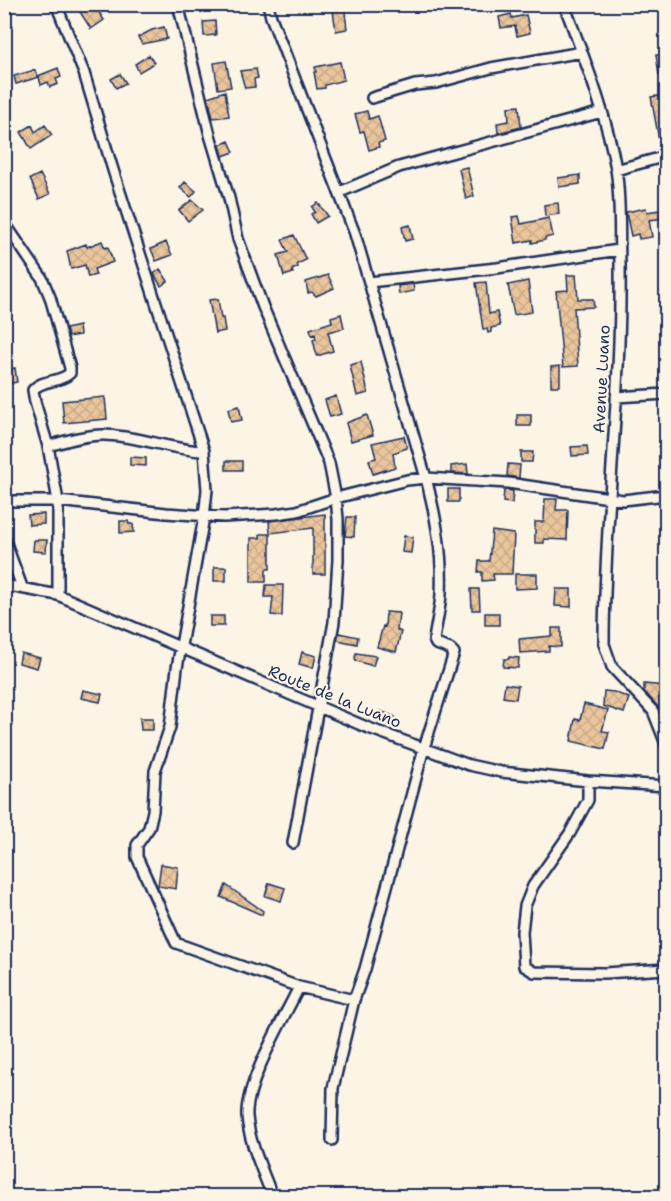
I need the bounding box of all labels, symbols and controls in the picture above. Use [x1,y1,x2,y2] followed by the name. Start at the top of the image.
[588,324,615,434] street label: Avenue Luano
[265,660,404,733] street label: Route de la Luano

